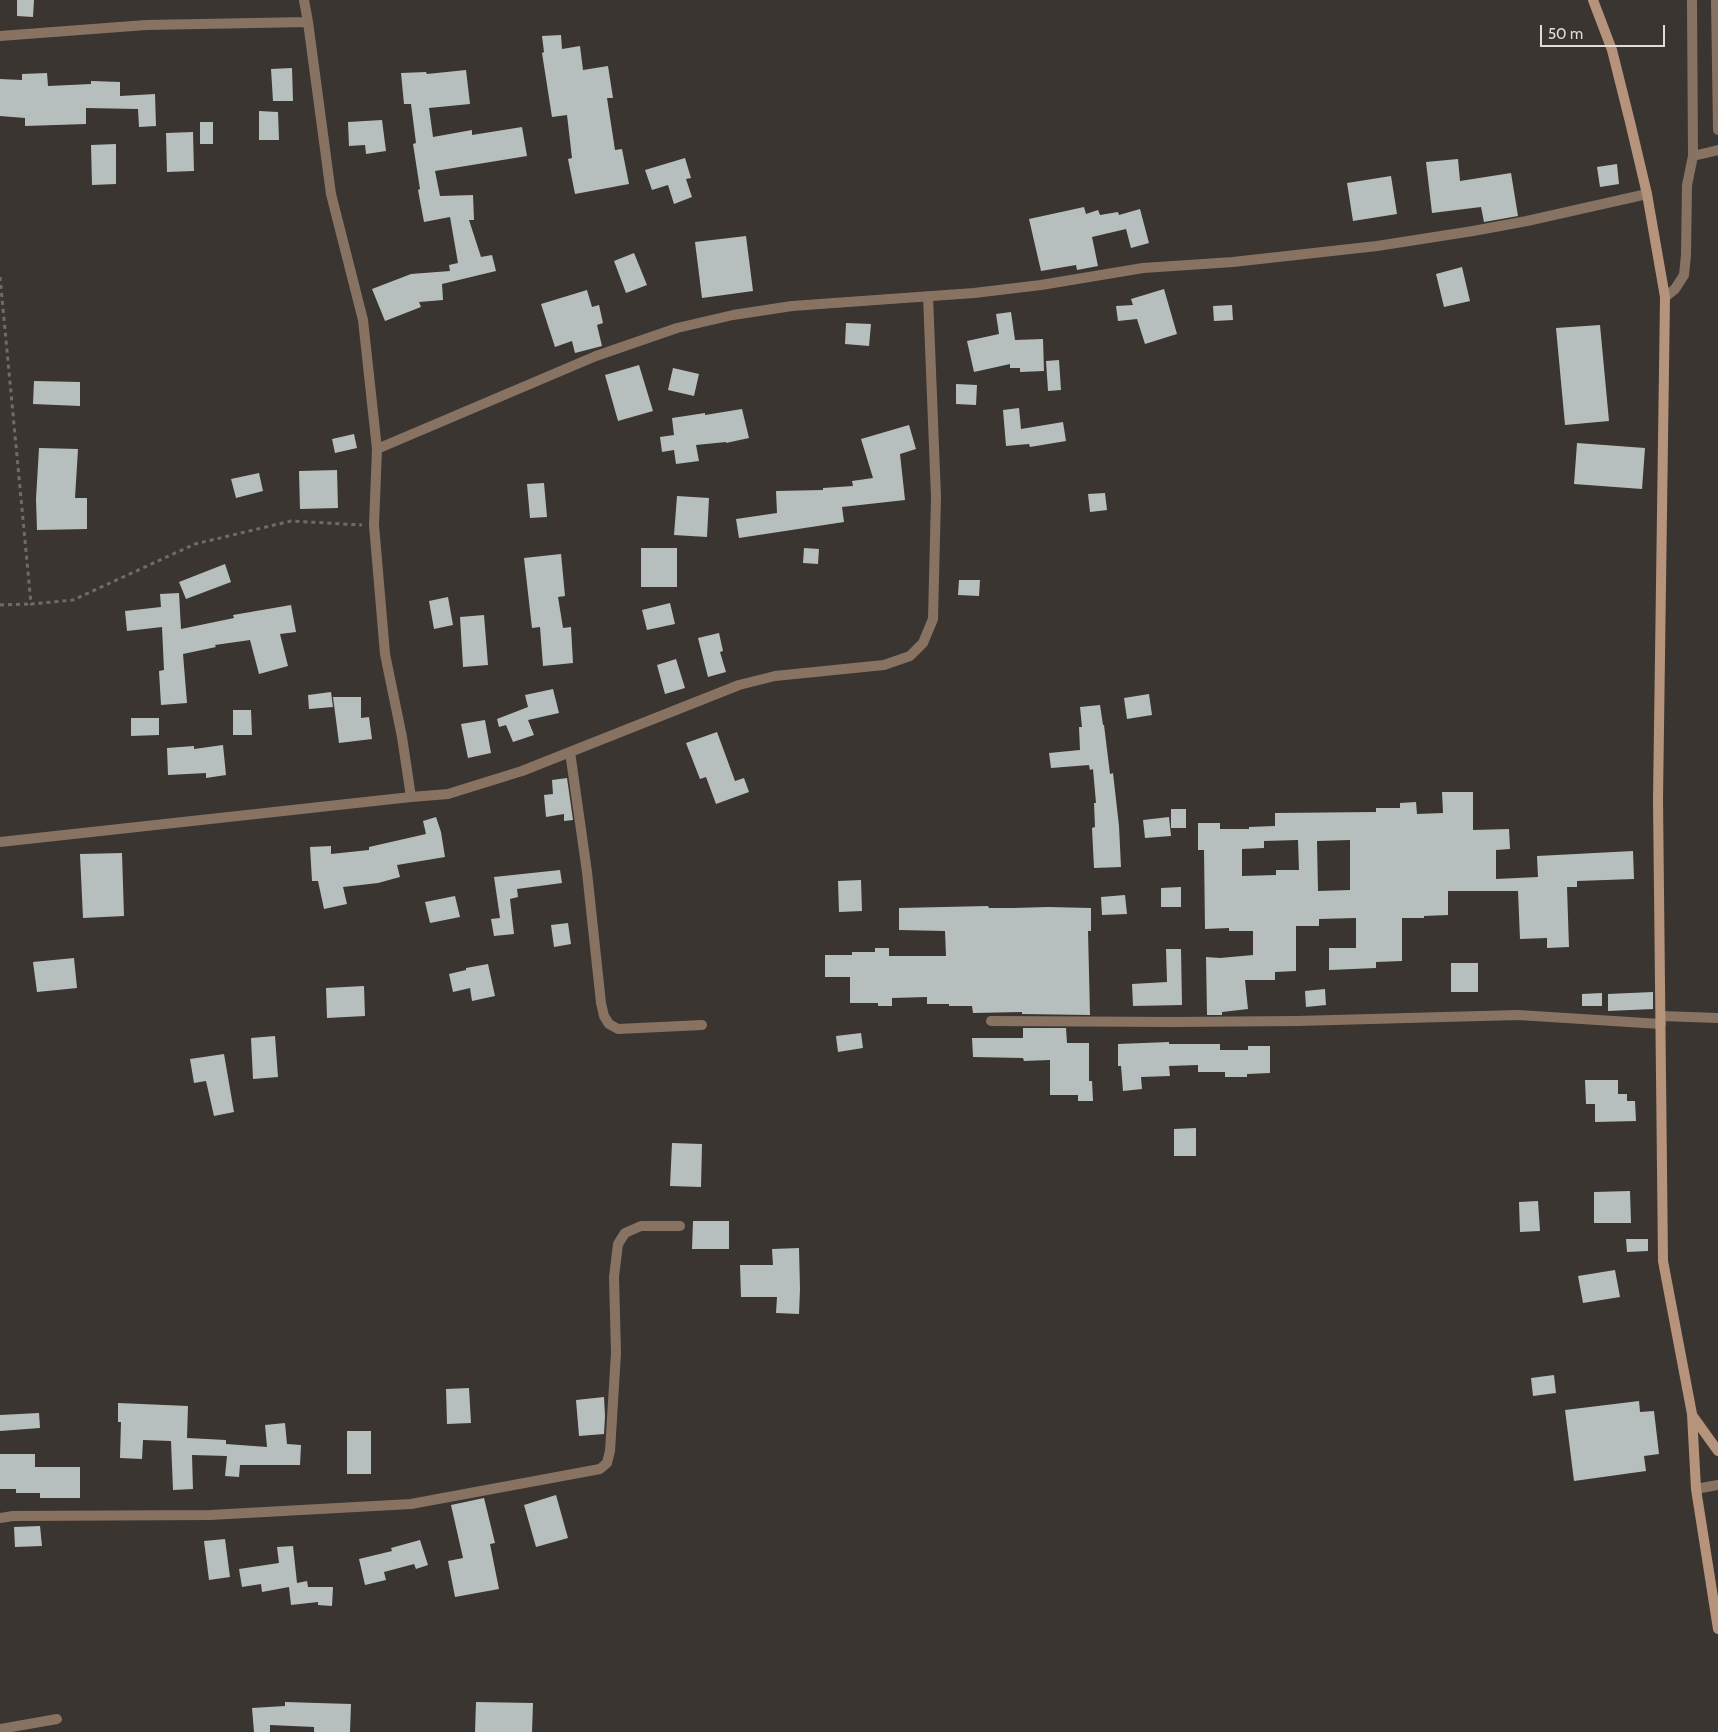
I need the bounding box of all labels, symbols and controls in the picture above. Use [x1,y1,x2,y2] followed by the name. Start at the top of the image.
[1543,15,1668,47] scale bar
[1548,25,1583,43] text: 50 m

